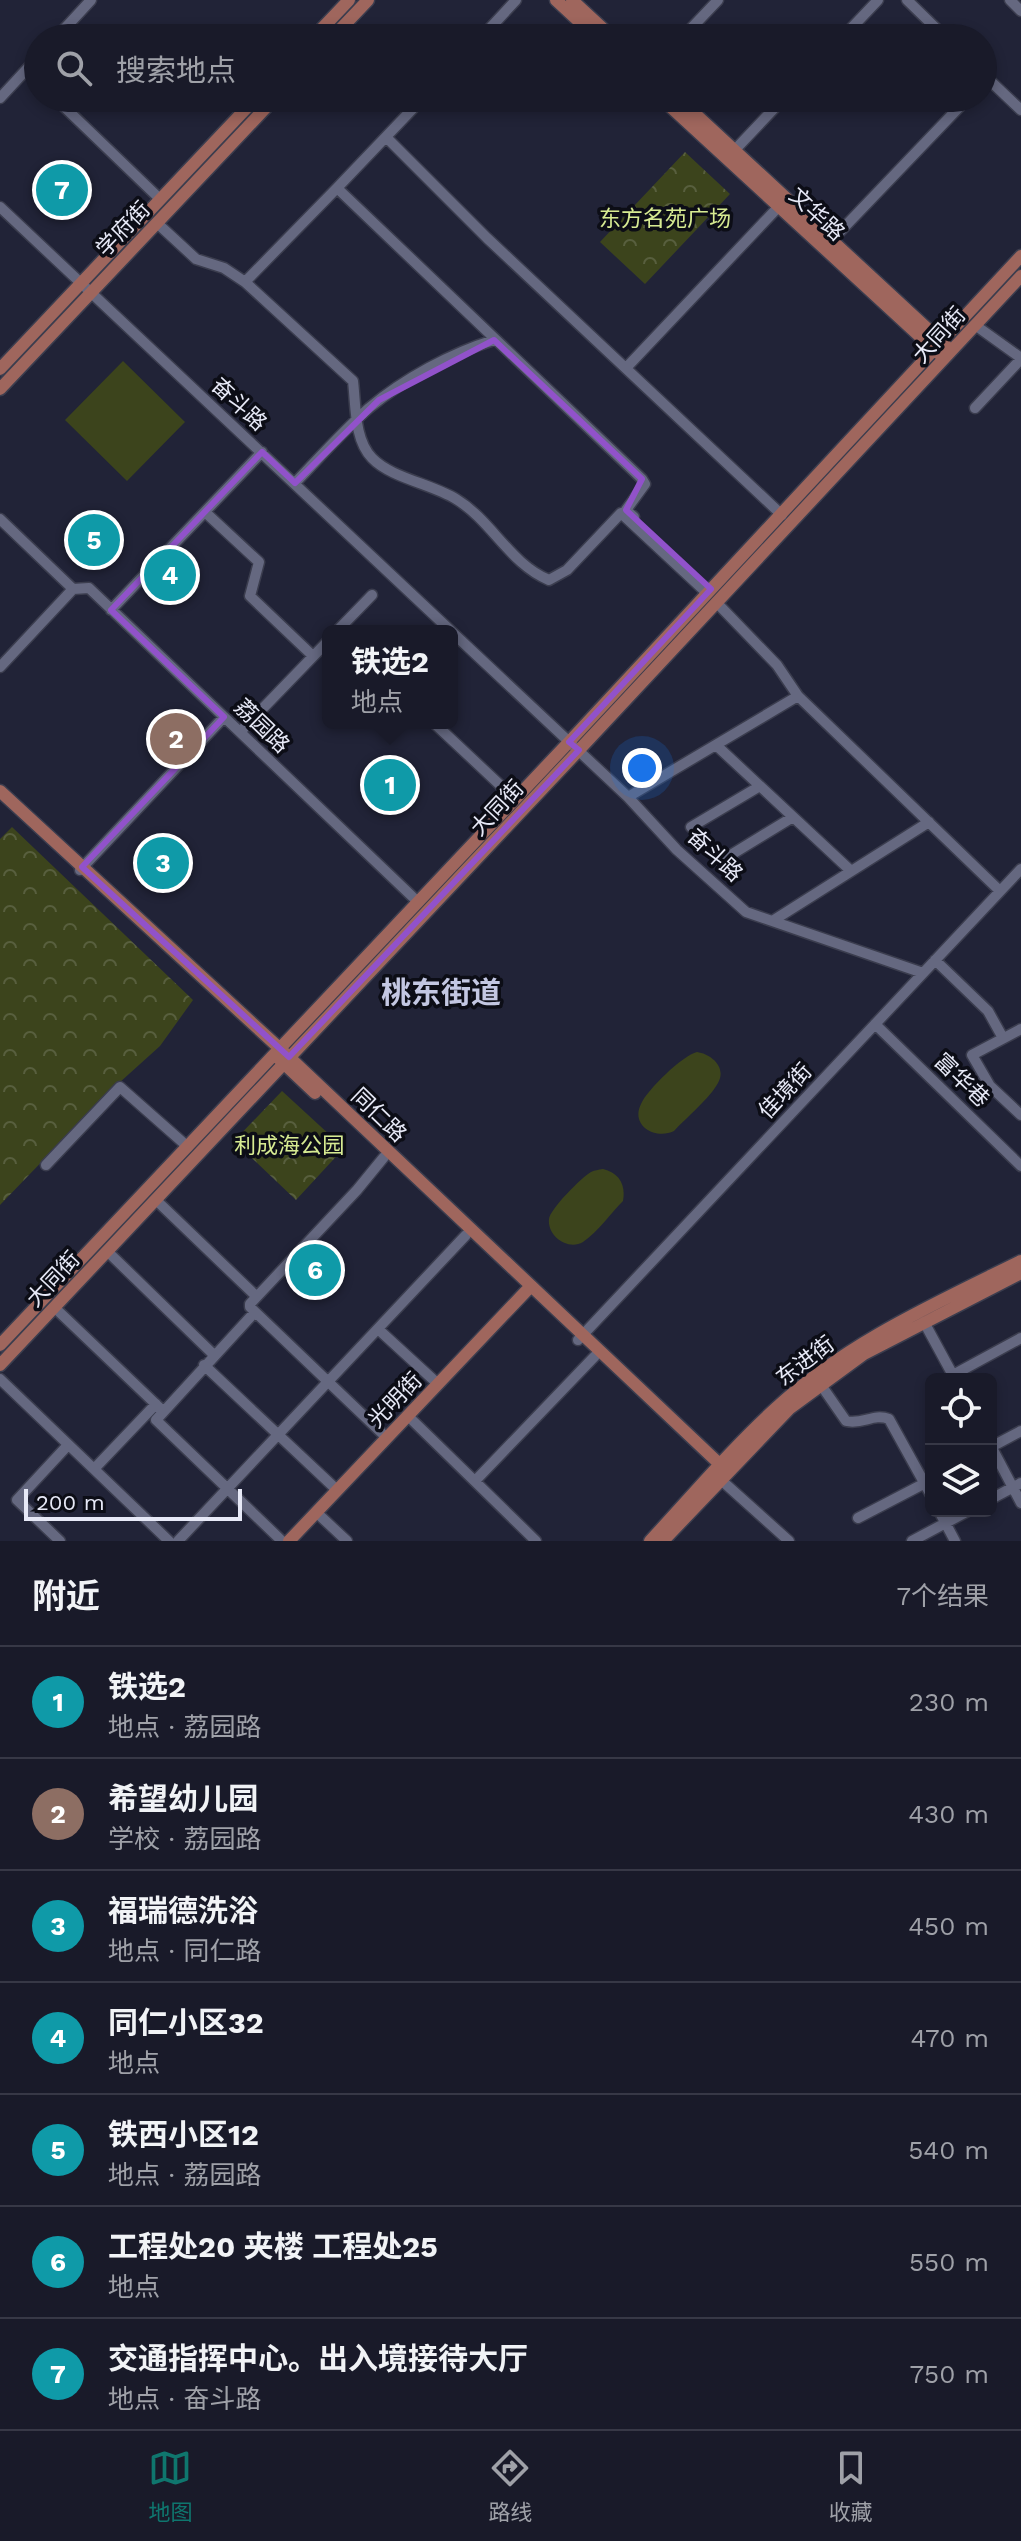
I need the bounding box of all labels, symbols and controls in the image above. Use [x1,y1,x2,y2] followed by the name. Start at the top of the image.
[24,24,997,112] search box
[52,46,96,90] icon: search
[116,53,236,88] text: 搜索地点
[36,160,88,220] pin: 7
[784,182,850,246] street label: 文华路
[91,197,155,261] street label: 学府街
[599,206,731,231] park label: 东方名苑广场
[908,302,970,368] street label: 大同街
[206,372,272,436] street label: 奋斗路
[68,510,120,570] pin: 5
[144,545,196,605] pin: 4
[322,625,458,729] popup
[351,644,429,679] text: 铁选2
[351,687,403,717] text: 地点
[230,694,294,758] street label: 荔园路
[150,709,202,769] pin: 2
[622,748,662,788] your location
[364,755,416,815] pin: 1
[465,775,529,841] street label: 大同街
[682,823,748,887] street label: 奋斗路
[137,833,189,893] pin: 3
[381,975,501,1010] district label: 桃东街道
[930,1048,994,1112] street label: 富华巷
[753,1058,817,1124] street label: 佳境街
[347,1083,411,1147] street label: 同仁路
[234,1133,344,1158] park label: 利成海公园
[289,1240,341,1300] pin: 6
[21,1246,85,1312] street label: 大同街
[771,1331,839,1391] street label: 东进街
[363,1368,427,1432] street label: 光明街
[925,1373,997,1517] map controls
[925,1373,997,1445] button: locate
[925,1445,997,1517] button: layers
[24,1485,242,1521] scale bar
[36,1490,105,1515] text: 200 m
[32,1576,100,1616] text: 附近
[896,1581,989,1611] text: 7个结果
[108,1669,186,1704] text: 铁选2
[52,1687,64,1717] text: 1
[909,1687,989,1717] text: 230 m
[108,1712,262,1742] text: 地点 · 荔园路
[108,1781,258,1816] text: 希望幼儿园
[50,1799,66,1829] text: 2
[908,1799,989,1829] text: 430 m
[108,1824,262,1854] text: 学校 · 荔园路
[108,1893,258,1928] text: 福瑞德洗浴
[50,1911,66,1941] text: 3
[908,1911,989,1941] text: 450 m
[108,1936,262,1966] text: 地点 · 同仁路
[108,2005,264,2040] text: 同仁小区32
[50,2023,66,2053] text: 4
[911,2023,989,2053] text: 470 m
[108,2048,160,2078] text: 地点
[108,2117,259,2152] text: 铁西小区12
[50,2135,66,2165] text: 5
[908,2135,989,2165] text: 540 m
[108,2160,262,2190] text: 地点 · 荔园路
[108,2229,438,2264] text: 工程处20 夹楼 工程处25
[50,2247,66,2277] text: 6
[909,2247,989,2277] text: 550 m
[108,2272,160,2302] text: 地点
[108,2341,528,2376] text: 交通指挥中心。出入境接待大厅
[50,2359,66,2389] text: 7
[909,2359,989,2389] text: 750 m
[108,2384,262,2414] text: 地点 · 奋斗路
[148,2446,192,2526] tab: 地图
[488,2446,533,2526] tab: 路线
[829,2446,873,2526] tab: 收藏

